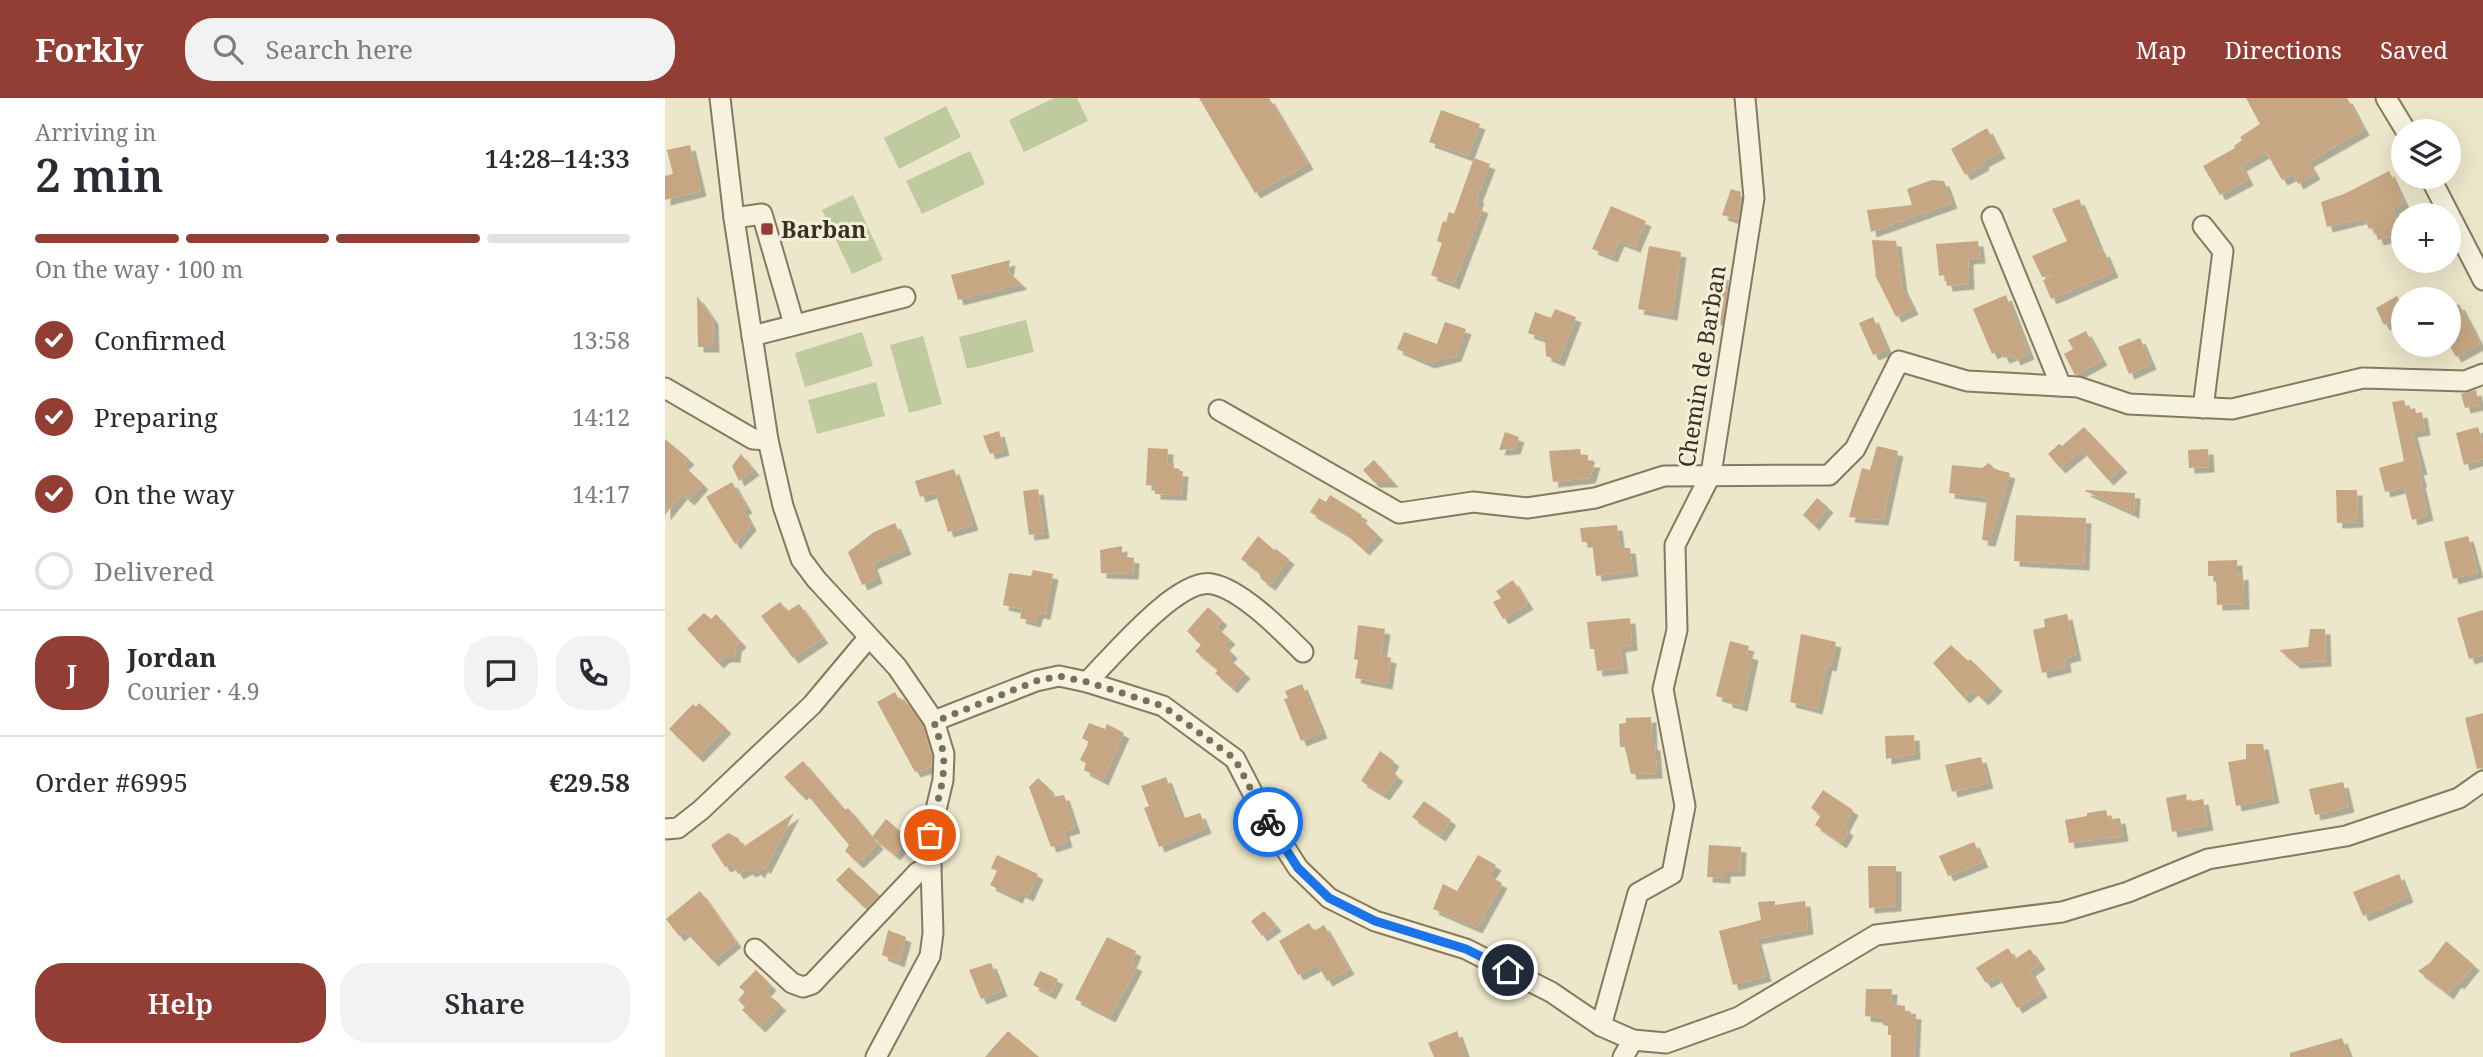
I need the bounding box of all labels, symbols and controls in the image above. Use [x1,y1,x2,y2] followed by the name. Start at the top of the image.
[185,18,675,81] search box
[35,27,143,72] text: Forkly
[209,30,247,68] icon: search
[265,31,413,67] text: Search here
[2136,33,2187,66] text: Map
[2225,33,2342,66] text: Directions
[2380,33,2448,66] text: Saved
[35,116,156,148] text: Arriving in
[2391,119,2461,357] map controls
[2391,119,2461,189] button: layers
[484,140,630,176] text: 14:28–14:33
[35,143,163,205] text: 2 min
[2391,203,2461,273] button: +
[781,213,866,245] place label: Barban
[759,221,775,237] marker: Barban
[35,253,243,285] text: On the way · 100 m
[1669,263,1733,469] street label: Chemin de Barban
[2391,287,2461,357] button: −
[35,321,73,359] icon: check
[94,322,226,358] text: Confirmed
[572,324,630,356] text: 13:58
[35,398,73,436] icon: check
[94,399,218,435] text: Preparing
[572,401,630,433] text: 14:12
[35,475,73,513] icon: check
[94,476,234,512] text: On the way
[572,478,630,510] text: 14:17
[94,553,214,589] text: Delivered
[464,636,538,710] button: chat
[556,636,630,710] button: phone
[127,639,217,675] text: Jordan
[67,655,77,691] text: J
[127,675,260,707] text: Courier · 4.9
[35,764,188,800] text: Order #6995
[549,764,630,800] text: €29.58
[1233,787,1303,857] courier
[1249,803,1287,841] icon: bike
[900,805,960,865] pin
[911,816,949,854] icon: bag
[1478,940,1538,1000] pin
[1489,951,1527,989] icon: home
[35,963,326,1043] button: Help
[340,963,630,1043] button: Share

